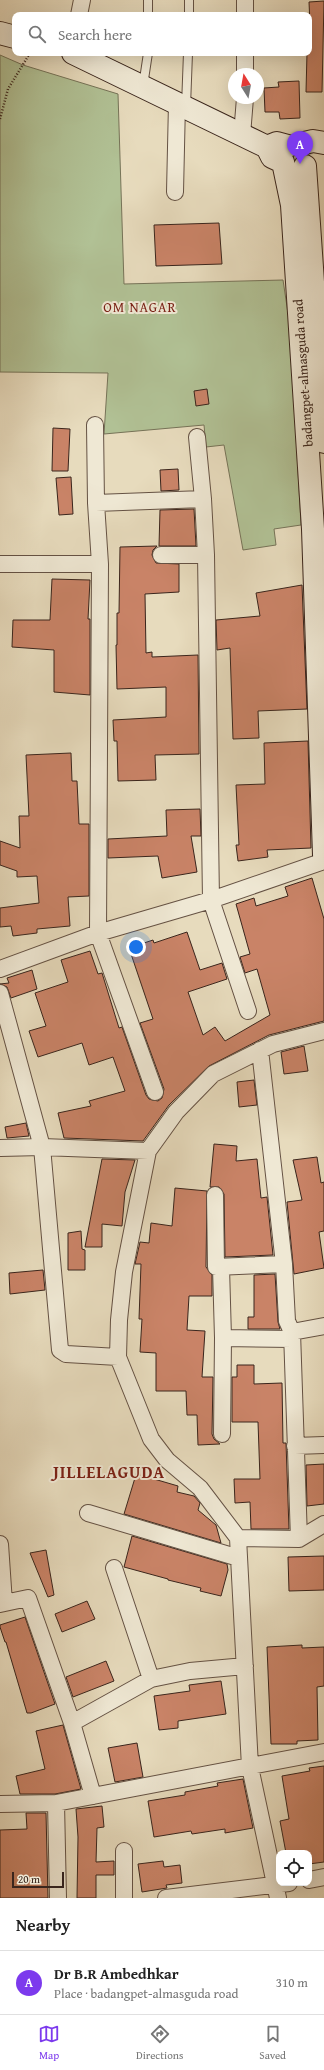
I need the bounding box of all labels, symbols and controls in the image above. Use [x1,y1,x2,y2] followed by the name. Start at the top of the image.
[12,12,312,56] search box
[26,23,48,45] icon: search
[58,24,132,45] text: Search here
[228,68,264,104] north arrow
[287,131,313,164] pin: A
[103,297,177,317] district label: OM NAGAR
[288,298,318,447] street label: badangpet-almasguda road
[126,937,146,957] your location
[50,1459,165,1484] district label: JILLELAGUDA
[276,1850,312,1886] map controls
[276,1850,312,1886] button: locate
[12,1870,64,1889] scale bar
[18,1871,40,1887] text: 20 m
[16,1912,70,1937] text: Nearby
[54,1963,179,1984] text: Dr B.R Ambedhkar
[25,1973,33,1992] text: A
[276,1973,308,1992] text: 310 m
[54,1984,238,2003] text: Place · badangpet-almasguda road
[38,2023,60,2063] tab: Map
[136,2023,183,2063] tab: Directions
[259,2023,286,2063] tab: Saved

